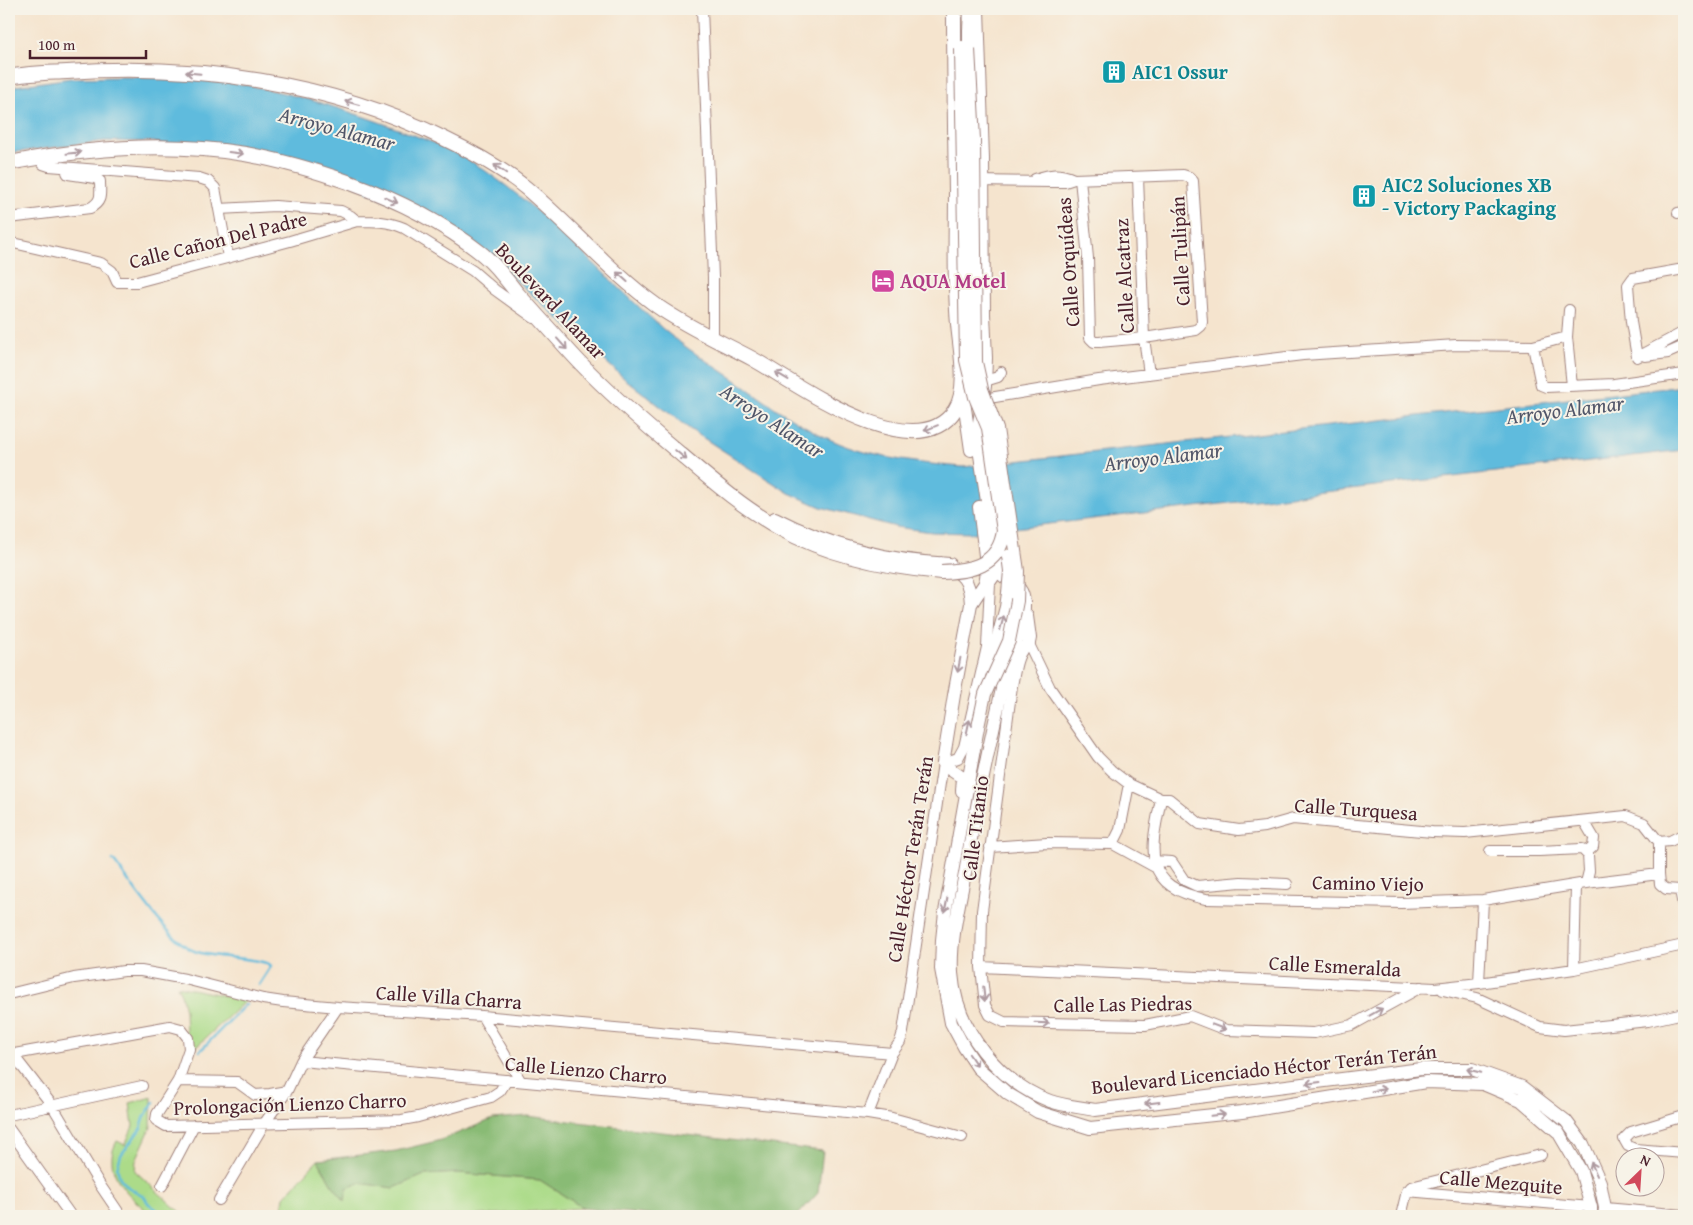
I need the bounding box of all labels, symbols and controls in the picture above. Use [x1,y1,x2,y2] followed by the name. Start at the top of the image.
[30,28,146,60] scale bar
[38,34,76,55] text: 100 m
[1132,57,1228,86] place label: AIC1 Ossur
[1101,59,1127,85] building icon: AIC1 Ossur
[185,68,201,77] one-way arrow
[345,97,361,107] one-way arrow
[275,98,400,159] water label: Arroyo Alamar
[66,148,82,158] one-way arrow
[228,148,244,158] one-way arrow
[493,164,507,174] one-way arrow
[1382,170,1556,222] place label: AIC2 Soluciones XB - Victory Packaging
[1351,183,1377,209] building icon: AIC2 Soluciones XB - Victory Packaging
[383,195,398,205] one-way arrow
[1162,195,1197,307] street label: Calle Tulipán
[1049,196,1086,328] street label: Calle Orquídeas
[126,203,310,276] street label: Calle Cañon Del Padre
[1106,218,1141,334] street label: Calle Alcatraz
[489,236,613,366] street label: Boulevard Alamar
[900,266,1006,295] place label: AQUA Motel
[870,268,896,294] hotel icon: AQUA Motel
[615,271,628,282] one-way arrow
[556,337,568,350] one-way arrow
[776,371,790,381] one-way arrow
[713,375,831,467] water label: Arroyo Alamar
[1503,387,1627,432] water label: Arroyo Alamar
[924,424,939,433] one-way arrow
[1101,434,1225,479] water label: Arroyo Alamar
[674,449,687,460] one-way arrow
[998,615,1007,631] one-way arrow
[954,657,964,673] one-way arrow
[964,719,973,735] one-way arrow
[879,754,940,964] street label: Calle Héctor Terán Terán
[954,774,995,882] street label: Calle Titanio
[1293,790,1419,827] street label: Calle Turquesa
[1312,867,1424,898] street label: Camino Viejo
[941,897,951,913] one-way arrow
[1268,948,1402,983] street label: Calle Esmeralda
[375,977,524,1016] street label: Calle Villa Charra
[979,986,989,1002] one-way arrow
[1053,988,1193,1019] street label: Calle Las Piedras
[1369,1007,1384,1017] one-way arrow
[1034,1018,1050,1028] one-way arrow
[1211,1023,1226,1032] one-way arrow
[1090,1036,1438,1101] street label: Boulevard Licenciado Héctor Terán Terán
[504,1048,668,1091] street label: Calle Lienzo Charro
[968,1053,978,1067] one-way arrow
[1467,1066,1483,1075] one-way arrow
[1305,1078,1321,1088] one-way arrow
[1370,1084,1386,1094] one-way arrow
[173,1085,407,1122] street label: Prolongación Lienzo Charro
[1144,1098,1160,1108] one-way arrow
[1210,1110,1226,1120] one-way arrow
[1616,1148,1666,1198] north arrow
[1637,1149,1655,1172] text: N
[1438,1162,1564,1201] street label: Calle Mezquite
[1589,1162,1599,1177] one-way arrow

